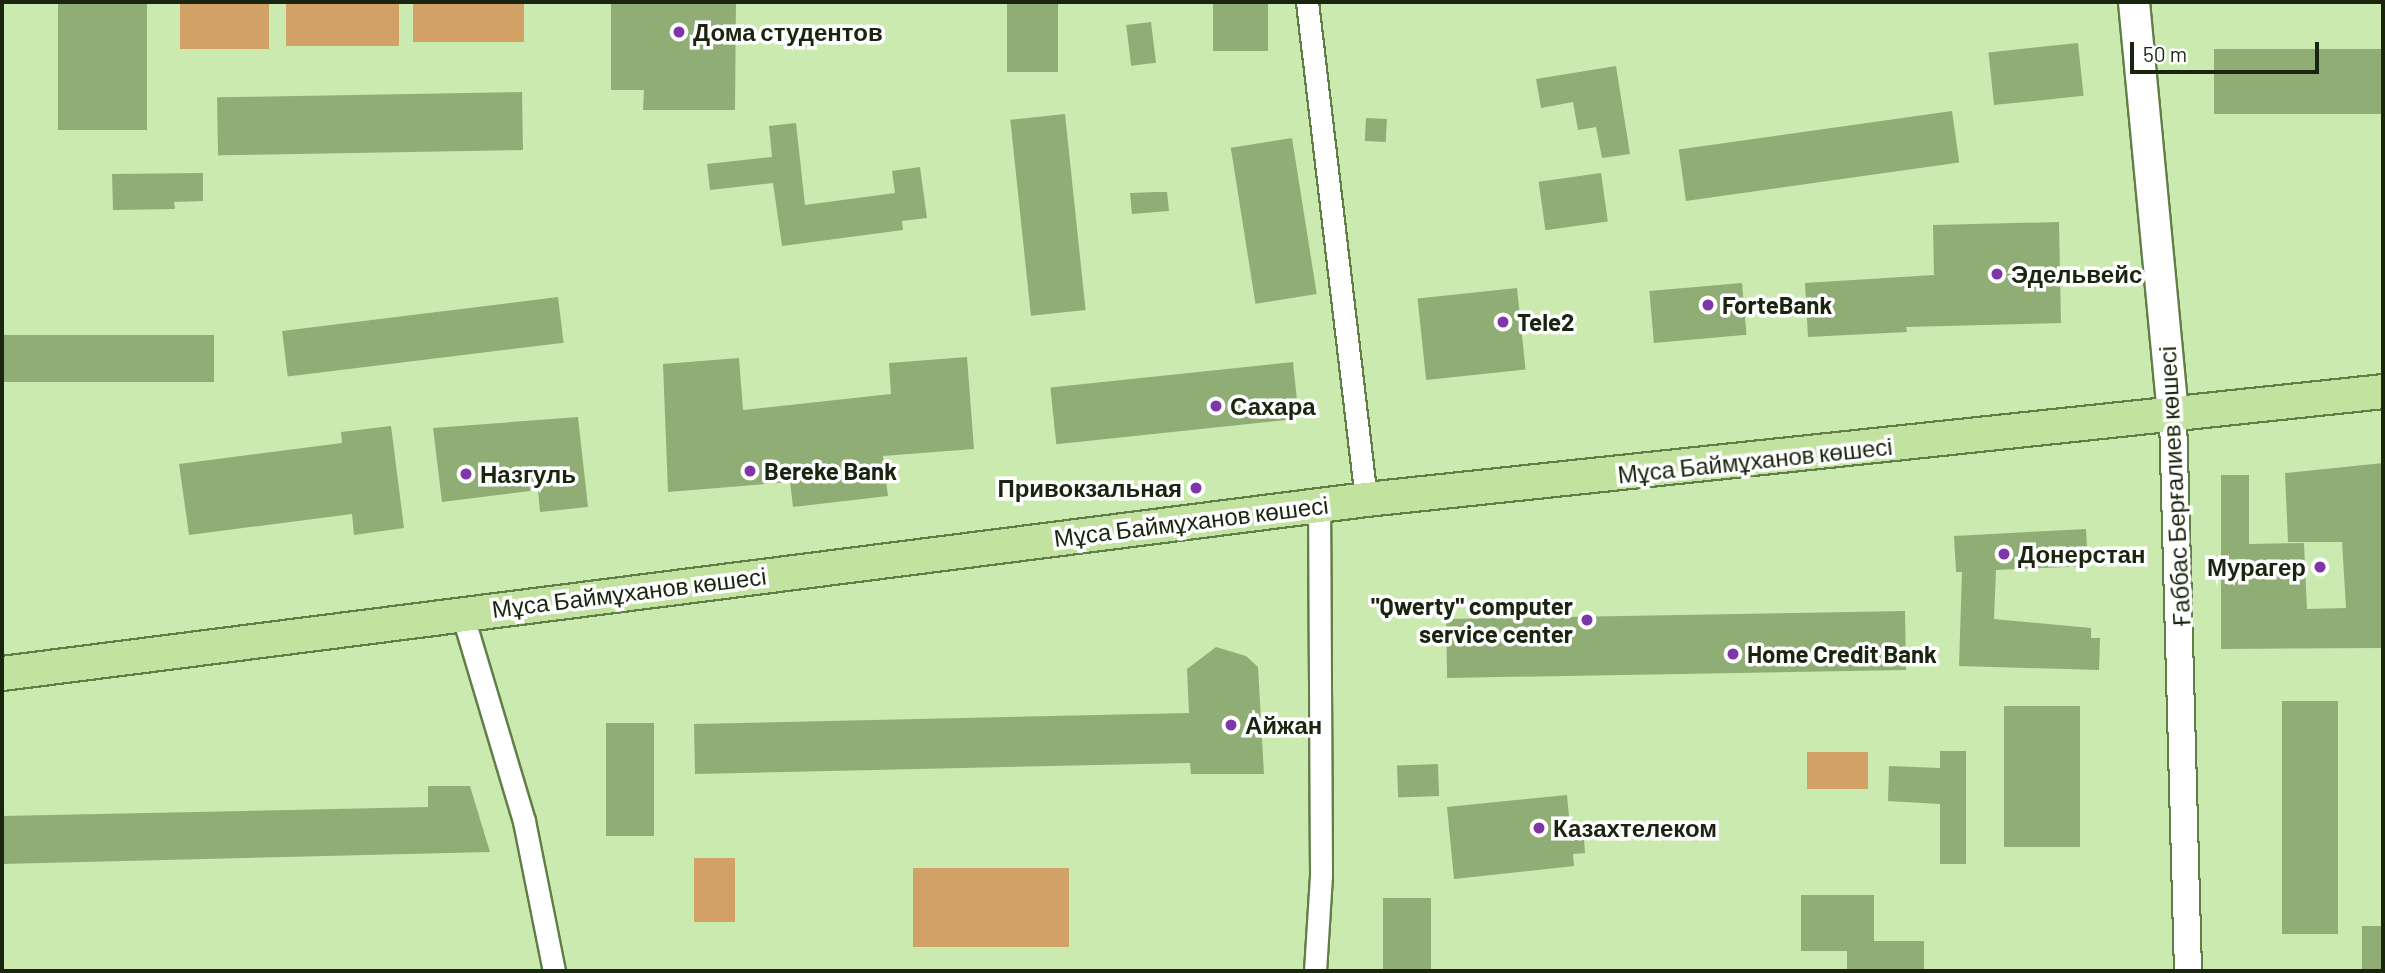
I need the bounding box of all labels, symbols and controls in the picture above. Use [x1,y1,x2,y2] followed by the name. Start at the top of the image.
[693,18,883,46] place label: Дома студентов
[671,24,687,40] marker: Дома студентов
[2133,28,2322,72] scale bar
[2143,41,2187,66] text: 50 m
[2011,260,2142,288] place label: Эдельвейс
[1989,266,2005,282] marker: Эдельвейс
[1722,291,1832,319] place label: ForteBank
[1700,297,1716,313] marker: ForteBank
[1517,308,1575,336] place label: Tele2
[1495,314,1511,330] marker: Tele2
[2152,345,2196,627] street label: Ғаббас Берғалиев көшесі
[1230,392,1316,420] place label: Сахара
[1208,398,1224,414] marker: Сахара
[1616,431,1894,489] street label: Мұса Баймұханов көшесі
[764,457,897,485] place label: Bereke Bank
[480,460,576,488] place label: Назгуль
[742,463,758,479] marker: Bereke Bank
[458,466,474,482] marker: Назгуль
[997,474,1182,502] place label: Привокзальная
[1188,480,1204,496] marker: Привокзальная
[1052,490,1330,552] street label: Мұса Баймұханов көшесі
[2018,540,2146,568] place label: Донерстан
[1996,546,2012,562] marker: Донерстан
[2207,553,2306,581] place label: Мурагер
[2312,559,2328,575] marker: Мурагер
[490,561,768,623] street label: Мұса Баймұханов көшесі
[1371,592,1573,648] place label: "Qwerty" computer service center
[1579,612,1595,628] marker: "Qwerty" computer service center
[1747,640,1937,668] place label: Home Credit Bank
[1725,646,1741,662] marker: Home Credit Bank
[1245,711,1322,739] place label: Айжан
[1223,717,1239,733] marker: Айжан
[1553,814,1717,842] place label: Казахтелеком
[1531,820,1547,836] marker: Казахтелеком

